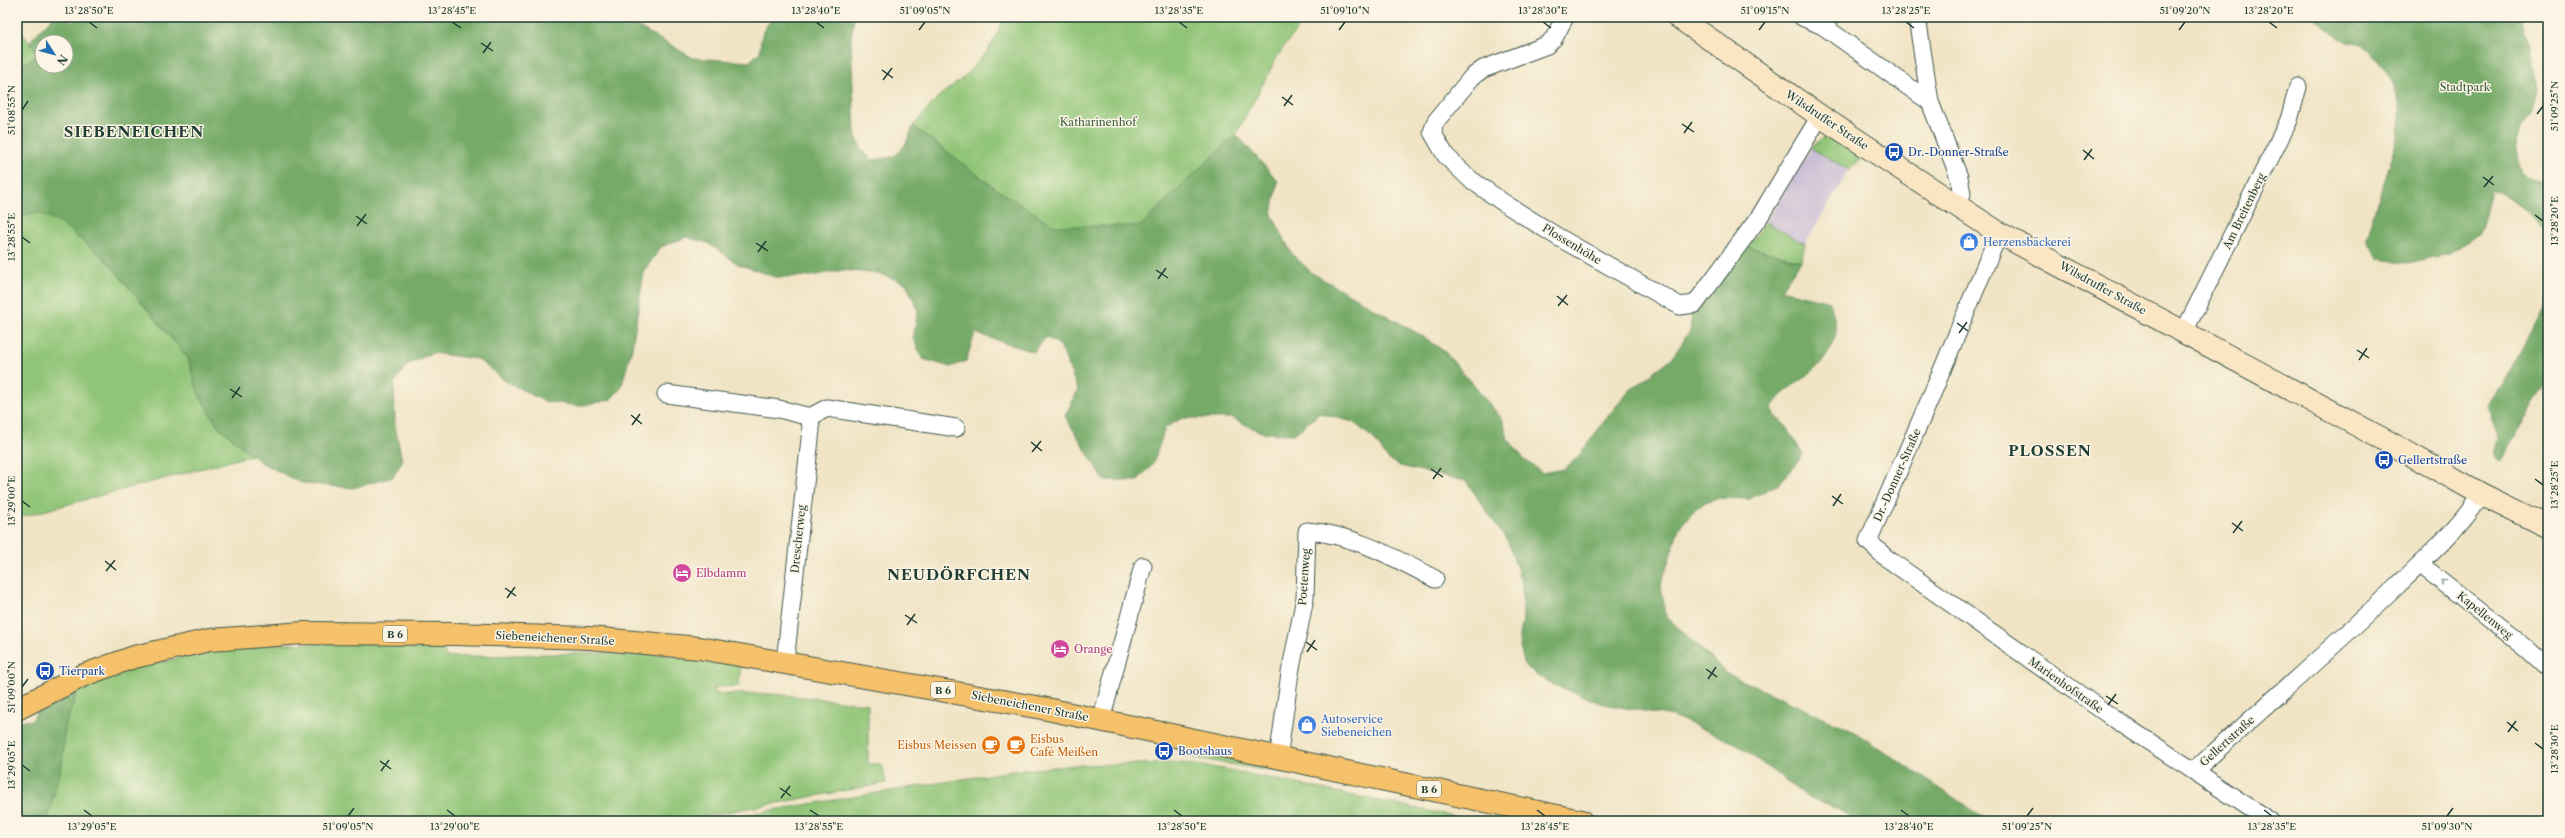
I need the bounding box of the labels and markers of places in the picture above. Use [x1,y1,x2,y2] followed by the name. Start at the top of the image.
[1883,141,1905,163] bus stop icon: Dr.-Donner-Straße
[1908,145,2009,159] place label: Dr.-Donner-Straße
[1958,231,1980,253] shop icon: Herzensbäckerei
[1983,235,2071,249] place label: Herzensbäckerei
[2373,449,2395,471] bus stop icon: Gellertstraße
[2398,453,2467,467] place label: Gellertstraße
[671,562,693,584] hotel icon: Elbdamm
[696,566,747,580] place label: Elbdamm
[1049,638,1071,660] hotel icon: Orange
[1074,642,1112,656] place label: Orange
[34,660,56,682] bus stop icon: Tierpark
[59,664,105,678] place label: Tierpark
[1320,712,1392,739] place label: Autoservice Siebeneichen
[1296,714,1318,736] shop icon: Autoservice Siebeneichen
[1030,732,1098,759] place label: Eisbus Café Meißen
[980,734,1002,756] cafe icon: Eisbus Meissen
[1005,734,1027,756] cafe icon: Eisbus Café Meißen
[897,738,977,752] place label: Eisbus Meissen
[1153,740,1175,762] bus stop icon: Bootshaus
[1178,744,1232,758] place label: Bootshaus

